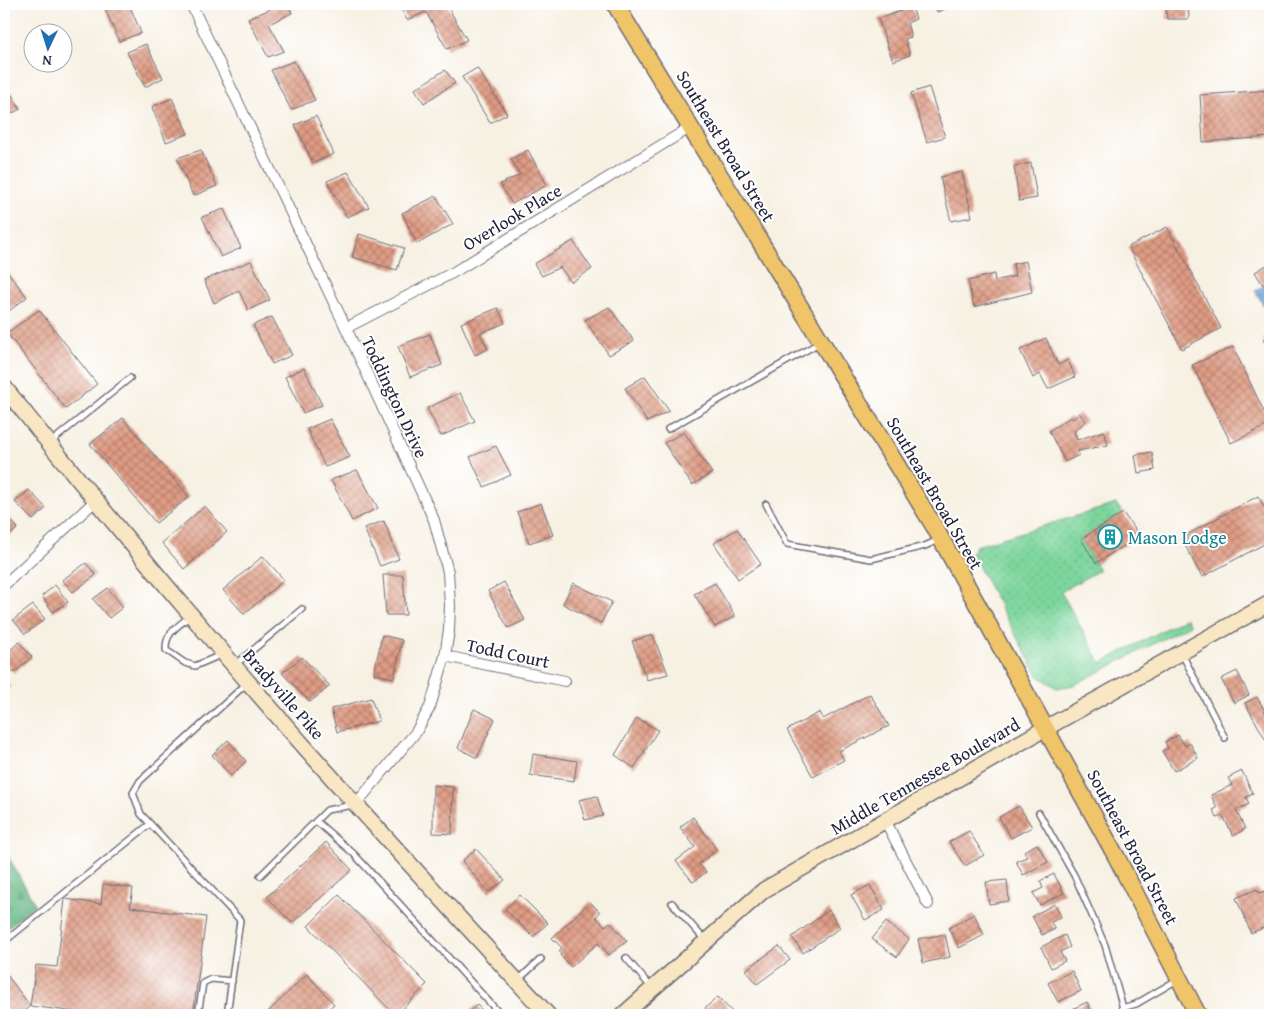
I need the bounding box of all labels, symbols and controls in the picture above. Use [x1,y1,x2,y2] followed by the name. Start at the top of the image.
[22,22,72,72] north arrow
[41,51,52,71] text: N
[670,65,782,228] street label: Southeast Broad Street
[457,177,567,257] street label: Overlook Place
[355,332,435,462] street label: Toddington Drive
[880,411,990,575] street label: Southeast Broad Street
[1097,524,1123,550] building icon: Mason Lodge
[1128,524,1227,551] place label: Mason Lodge
[464,631,553,675] street label: Todd Court
[237,642,331,746] street label: Bradyville Pike
[825,710,1025,841] street label: Middle Tennessee Boulevard
[1081,764,1186,930] street label: Southeast Broad Street

